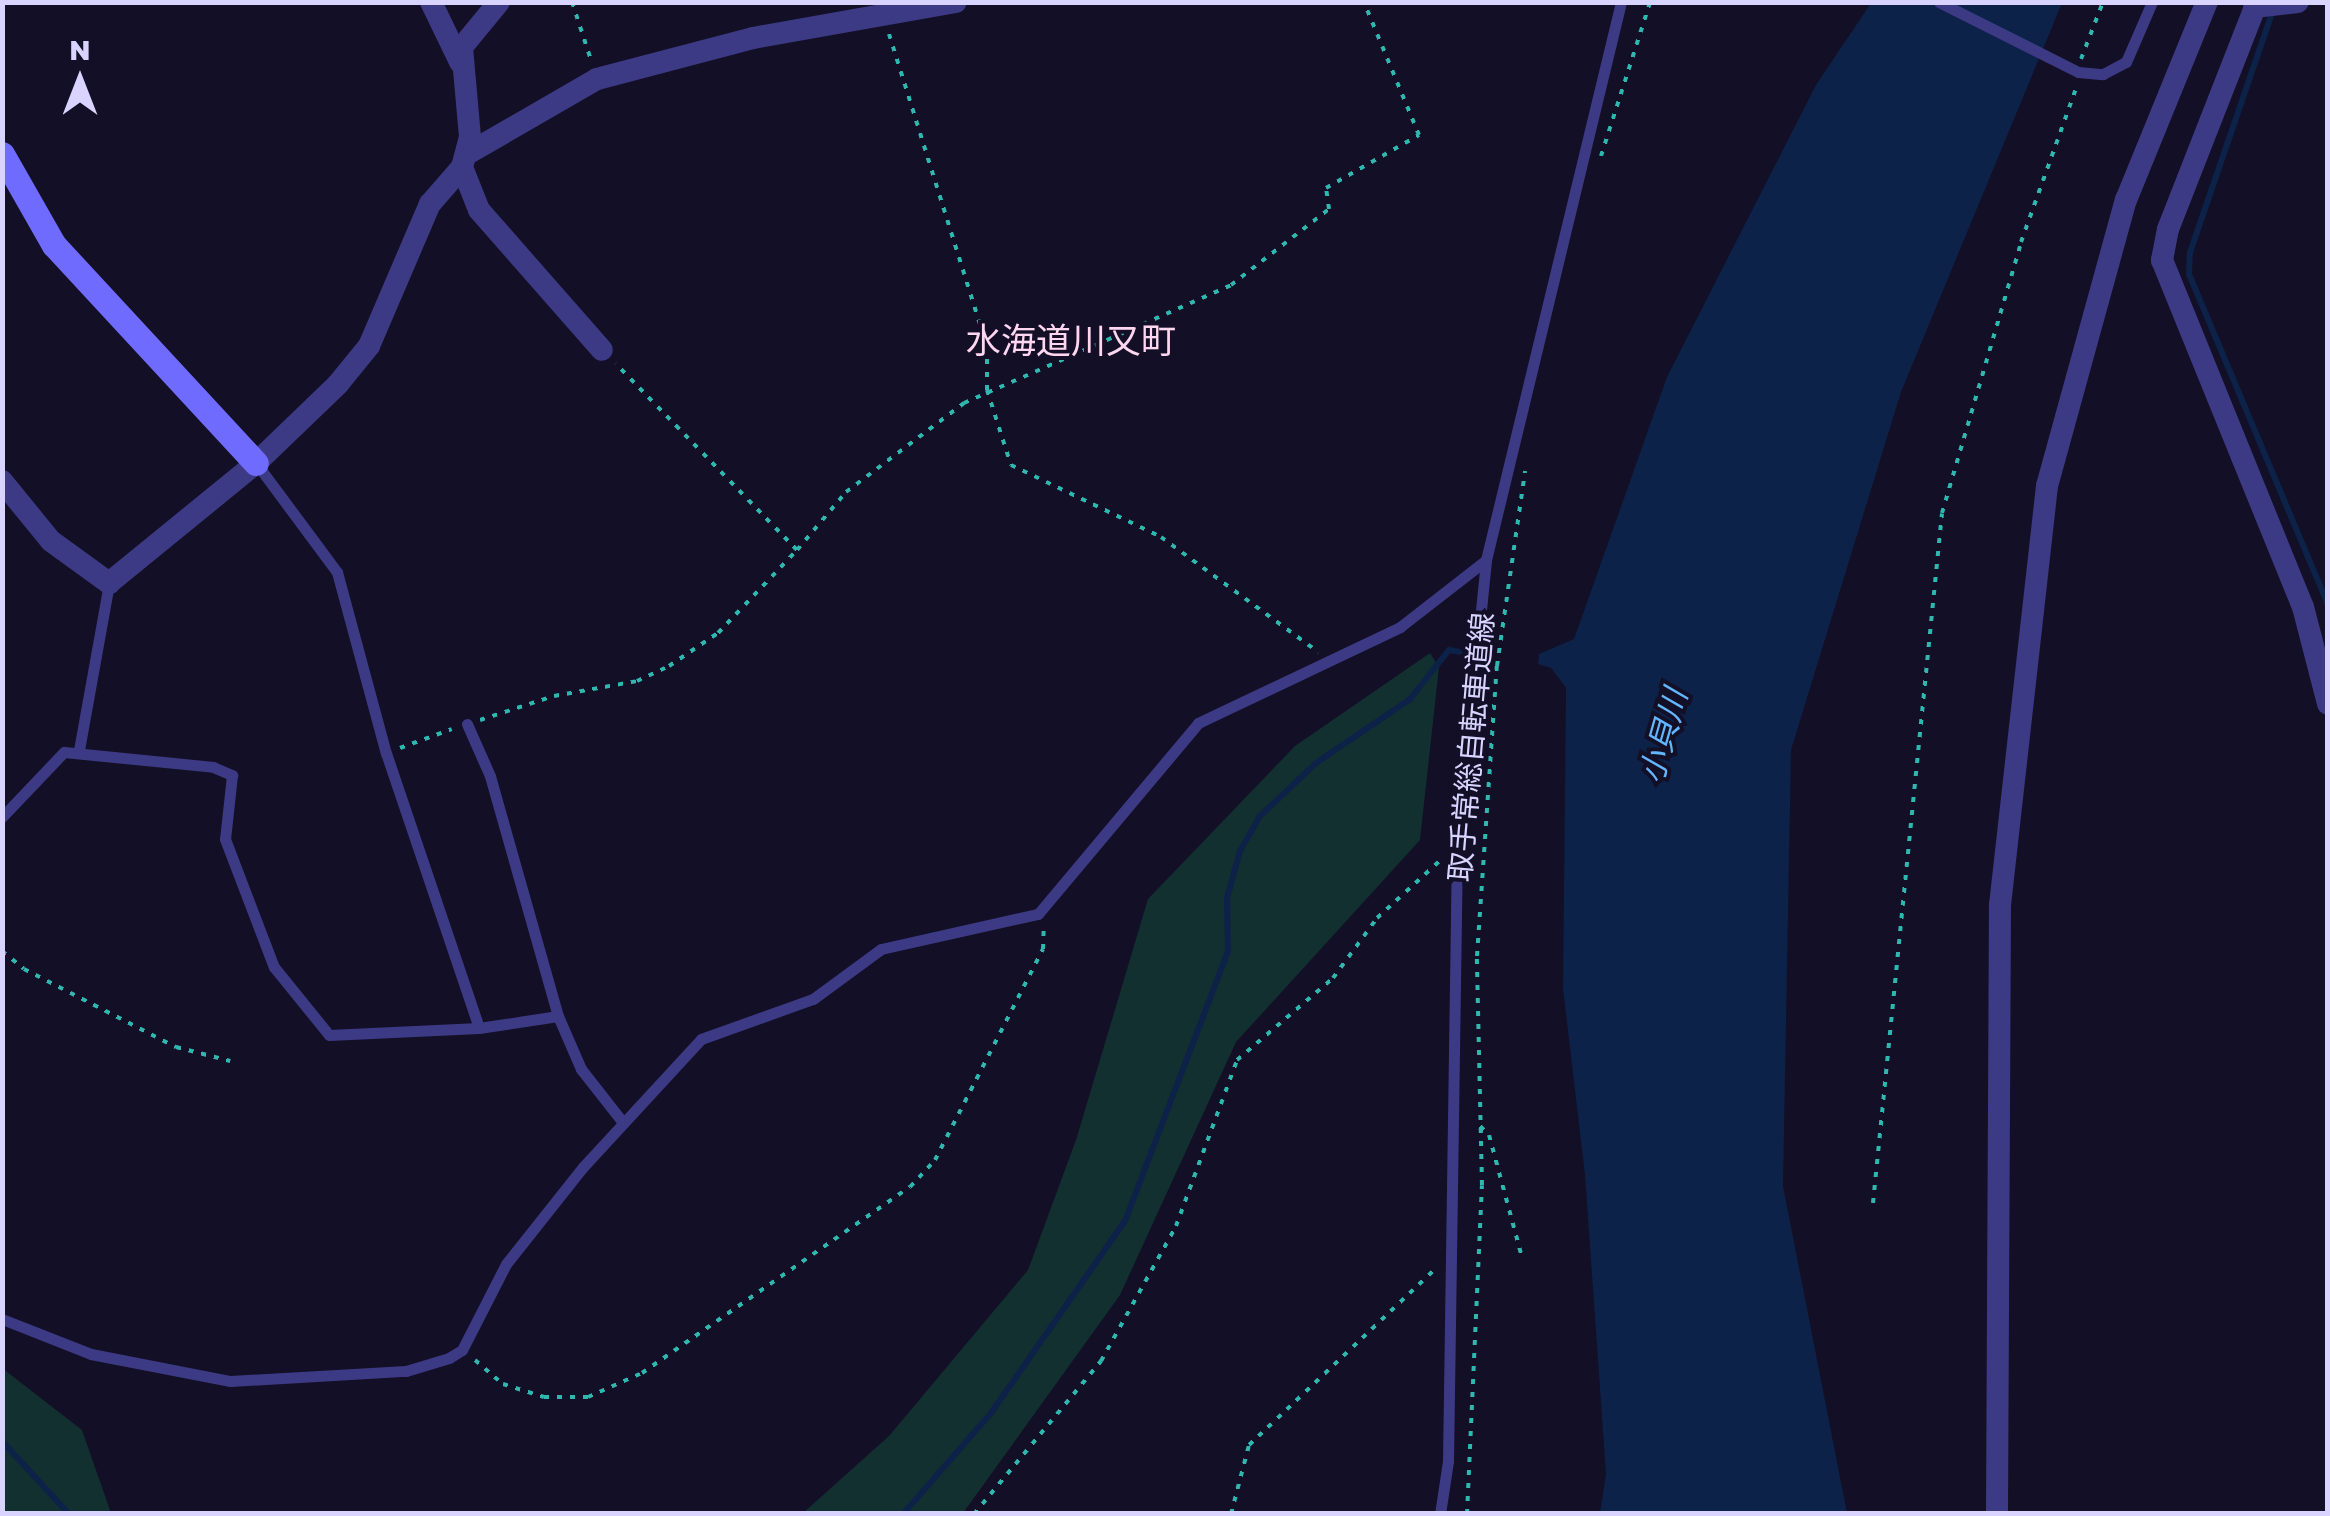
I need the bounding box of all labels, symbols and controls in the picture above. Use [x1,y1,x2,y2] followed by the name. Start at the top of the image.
[30,30,130,130] north arrow
[69,33,91,66] text: N
[966,319,1176,361] district label: 水海道川又町
[1441,611,1501,883] street label: 取手常総自転車道線
[1631,685,1695,787] water label: 小貝川

